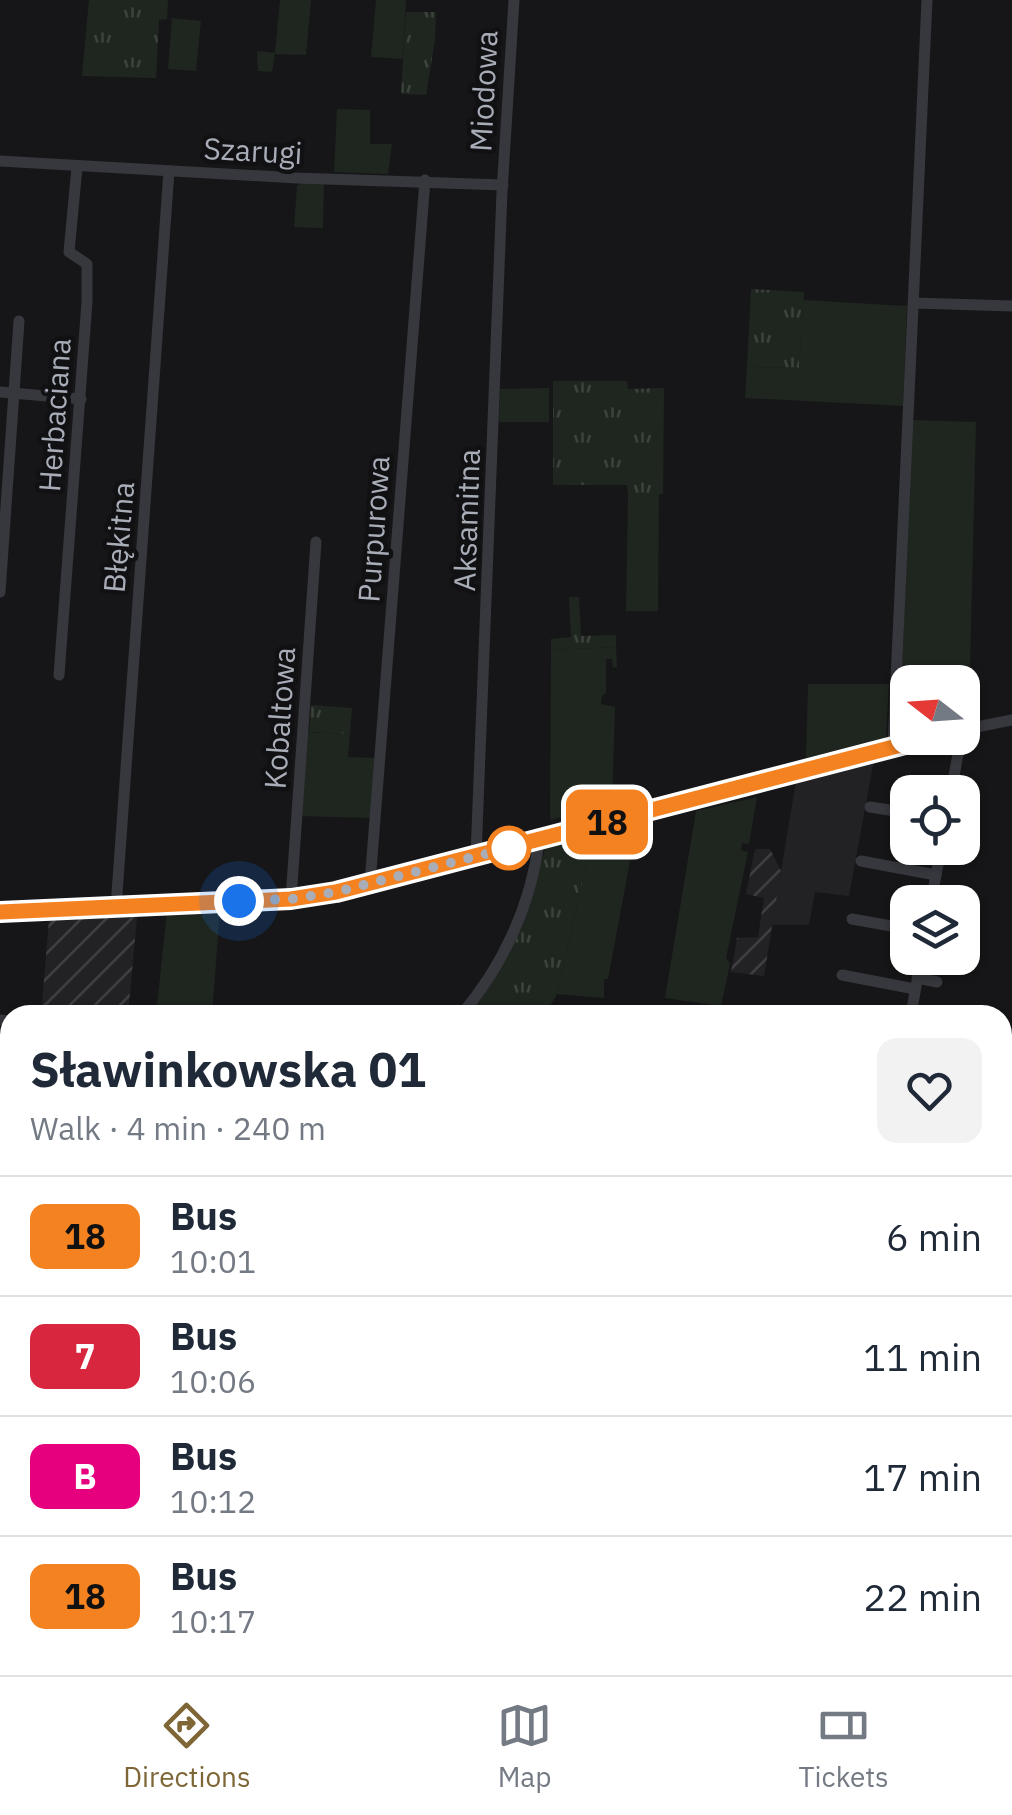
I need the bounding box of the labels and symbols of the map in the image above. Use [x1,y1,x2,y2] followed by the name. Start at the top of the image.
[460,29,506,153] street label: Miodowa
[203,128,303,172] street label: Szarugi
[29,337,79,493] street label: Herbaciana
[444,448,488,592] street label: Aksamitna
[348,454,398,604] street label: Purpurowa
[94,480,142,594] street label: Błękitna
[255,646,303,790] street label: Kobaltowa
[890,665,980,755] north arrow
[562,790,652,854] line badge: 18
[488,827,530,869] unlabelled marker
[214,876,264,926] your location

